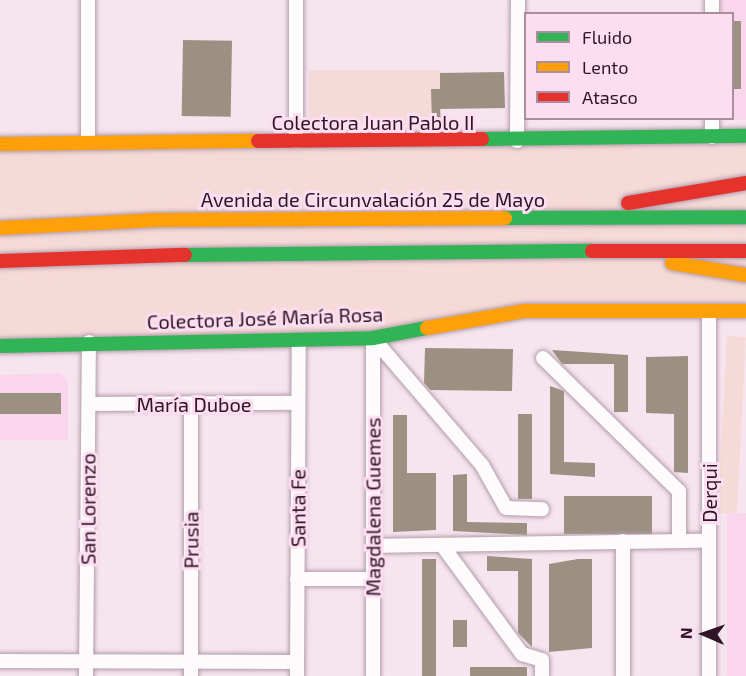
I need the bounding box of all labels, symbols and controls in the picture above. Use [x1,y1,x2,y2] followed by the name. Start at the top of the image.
[524,12,734,120] legend
[582,26,632,48] text: Fluido
[582,56,628,78] text: Lento
[582,86,638,108] text: Atasco
[271,110,475,134] street label: Colectora Juan Pablo II
[201,187,545,211] street label: Avenida de Circunvalación 25 de Mayo
[146,302,384,334] street label: Colectora José María Rosa
[136,392,252,416] street label: María Duboe
[361,418,385,596] street label: Magdalena Guemes
[76,453,100,565] street label: San Lorenzo
[697,463,721,523] street label: Derqui
[286,469,310,547] street label: Santa Fe
[179,511,203,569] street label: Prusia
[674,604,734,664] north arrow
[676,627,695,639] text: N

